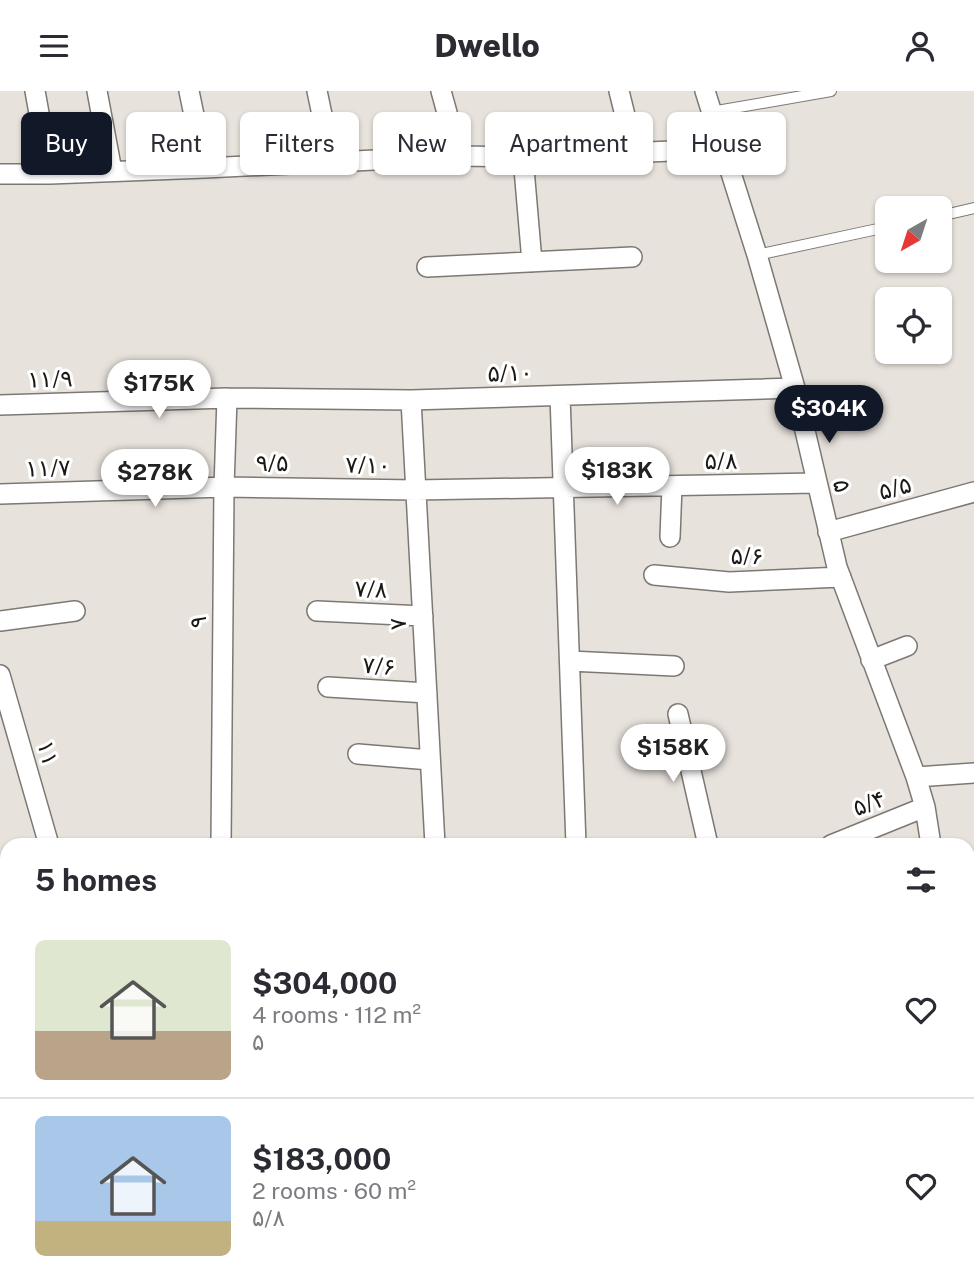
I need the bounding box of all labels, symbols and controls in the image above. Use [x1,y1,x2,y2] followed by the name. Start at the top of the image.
[35,27,73,65] icon: menu
[434,27,540,64] text: Dwello
[901,27,939,65] icon: person
[21,112,112,175] chip: Buy
[126,112,226,175] chip: Rent
[240,112,359,175] chip: Filters
[373,112,471,175] chip: New
[485,112,653,175] chip: Apartment
[667,112,786,175] chip: House
[875,196,952,273] north arrow
[875,196,952,364] map controls
[875,287,952,364] button: locate
[487,358,533,387] street label: ۵/۱۰
[110,361,208,420] pin: $175K
[27,364,73,393] street label: ۱۱/۹
[123,369,195,396] text: $175K
[780,385,878,445] pin: $304K
[790,394,868,421] text: $304K
[568,447,666,507] pin: $183K
[704,447,738,474] street label: ۵/۸
[106,449,204,509] pin: $278K
[255,449,289,476] street label: ۹/۵
[345,451,391,478] street label: ۷/۱۰
[25,453,71,482] street label: ۱۱/۷
[581,456,653,483] text: $183K
[117,458,193,485] text: $278K
[876,470,914,505] street label: ۵/۵
[828,477,857,495] street label: ۵
[730,542,764,569] street label: ۵/۶
[354,574,388,603] street label: ۷/۸
[184,616,211,628] street label: ۹
[384,617,411,631] street label: ۷
[362,651,396,680] street label: ۷/۶
[624,725,722,784] pin: $158K
[637,733,709,760] text: $158K
[32,737,65,768] street label: ۱۱
[849,784,889,821] street label: ۵/۴
[902,861,940,899] icon: filters
[35,862,157,898] text: 5 homes
[252,965,397,1001] text: $304,000
[91,968,175,1052] icon: home
[902,991,940,1029] icon: heart
[252,1001,421,1028] text: 4 rooms · 112 m²
[252,1028,264,1055] text: ۵
[252,1141,391,1177] text: $183,000
[91,1144,175,1228] icon: home
[902,1167,940,1205] icon: heart
[252,1177,416,1204] text: 2 rooms · 60 m²
[252,1204,285,1231] text: ۵/۸

